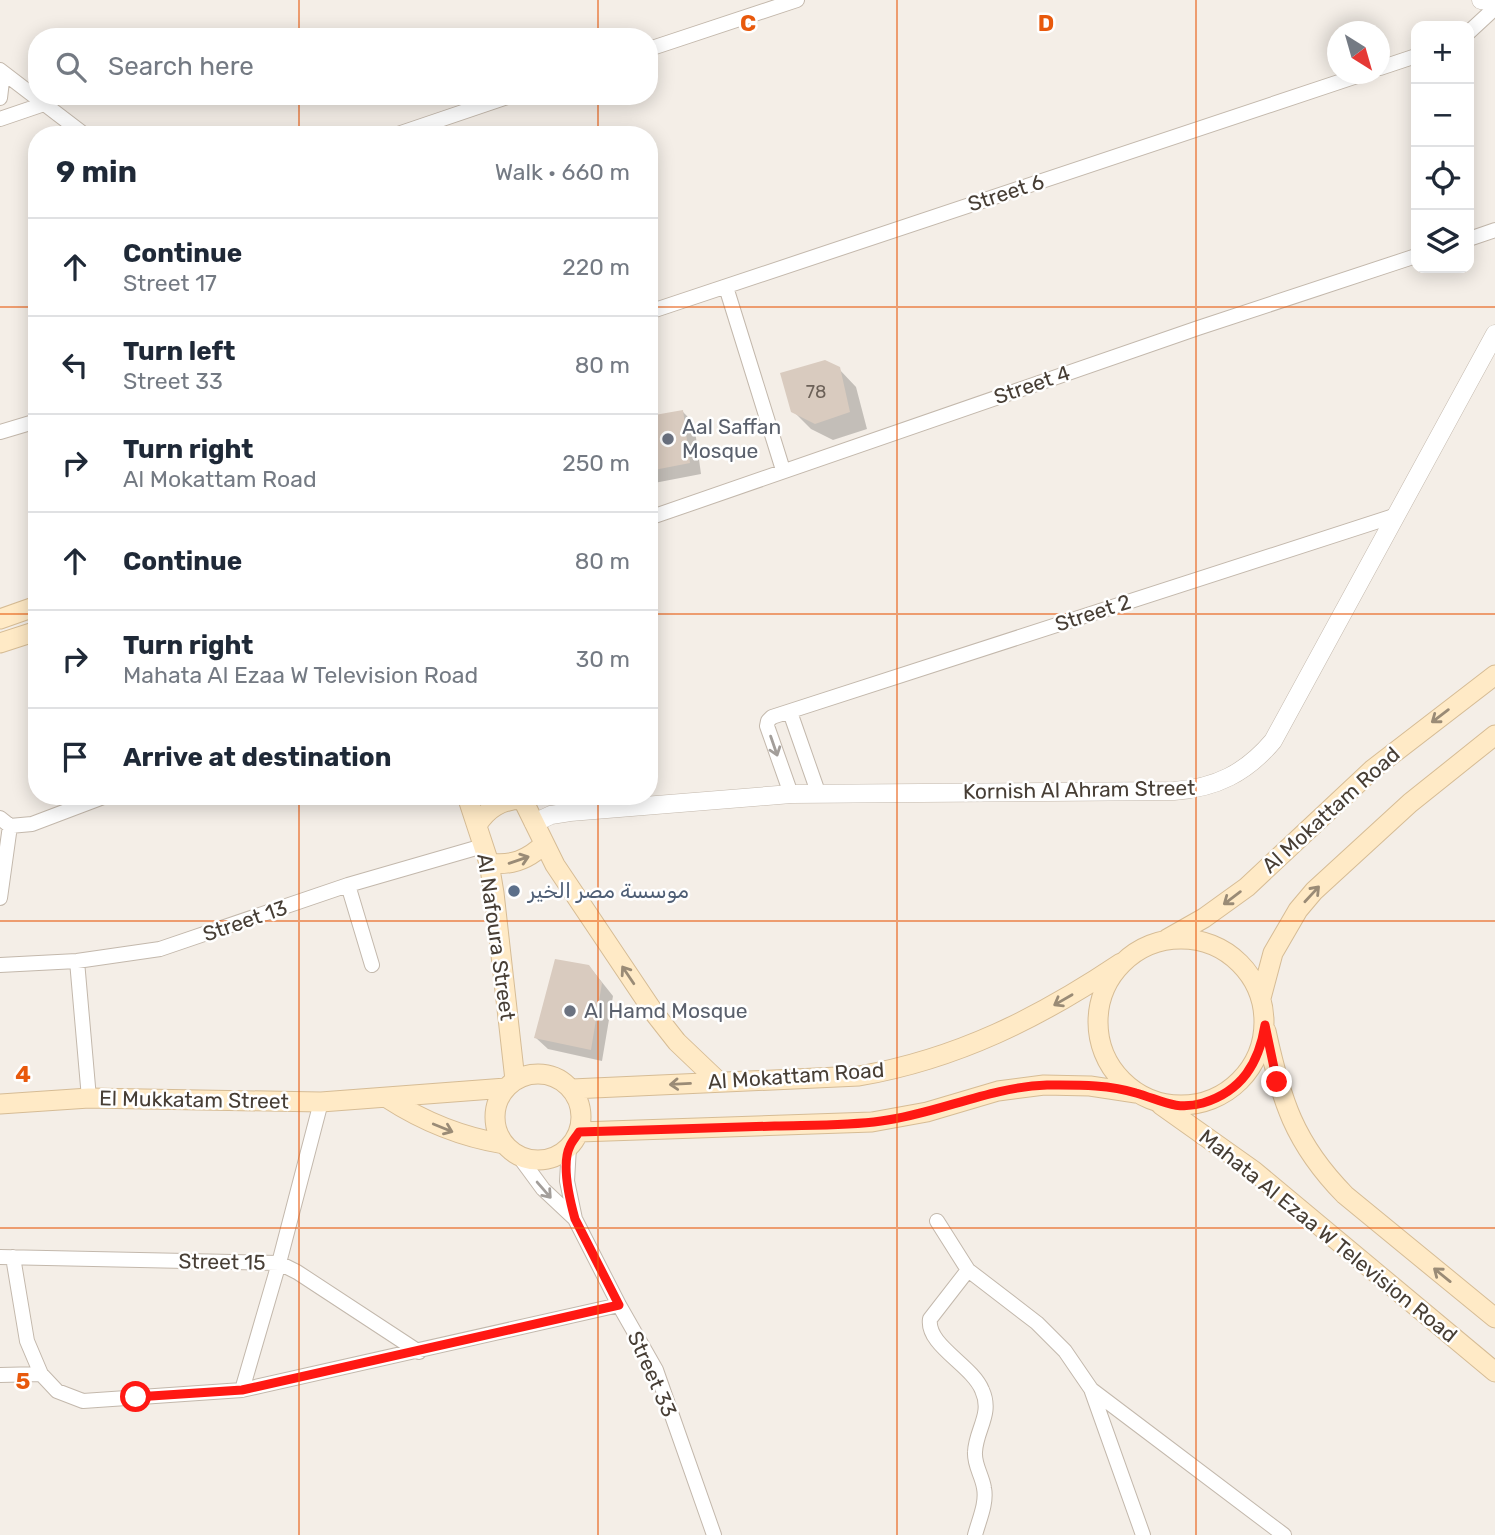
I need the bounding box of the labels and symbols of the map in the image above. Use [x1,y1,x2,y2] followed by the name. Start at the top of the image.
[740,9,756,37] text: C
[1038,9,1054,37] text: D
[1327,21,1390,84] north arrow
[965,169,1047,217] street label: Street 6
[990,360,1073,409] street label: Street 4
[806,381,826,403] house number: 78
[682,414,781,463] place label: Aal Saffan Mosque
[660,431,676,447] marker: Aal Saffan Mosque
[1052,589,1134,636] street label: Street 2
[1431,709,1450,723] one-way arrow
[769,735,781,757] one-way arrow
[1257,741,1405,878] street label: Al Mokattam Road
[963,775,1195,804] street label: Kornish Al Ahram Street
[472,852,521,1022] street label: Al Nafoura Street
[507,853,529,865] one-way arrow
[526,878,689,903] place label: موسسة مصر الخير
[506,883,522,899] marker: موسسة مصر الخير
[1304,885,1320,903] one-way arrow
[1224,890,1242,905] one-way arrow
[199,894,290,947] street label: Street 13
[621,965,635,985] one-way arrow
[1054,993,1074,1007] one-way arrow
[584,998,748,1023] place label: Al Hamd Mosque
[562,1003,578,1019] marker: Al Hamd Mosque
[707,1057,885,1094] street label: Al Mokattam Road
[15,1060,31,1088] text: 4
[1261,1066,1292,1097] route end
[668,1078,691,1091] one-way arrow
[99,1085,289,1114] street label: El Mukkatam Street
[432,1123,453,1136] one-way arrow
[1194,1124,1462,1347] street label: Mahata Al Ezaa W Television Road
[536,1181,552,1199] one-way arrow
[178,1248,266,1275] street label: Street 15
[1434,1267,1452,1283] one-way arrow
[623,1327,682,1420] street label: Street 33
[16,1367,31,1395] text: 5
[120,1381,151,1412] route start

